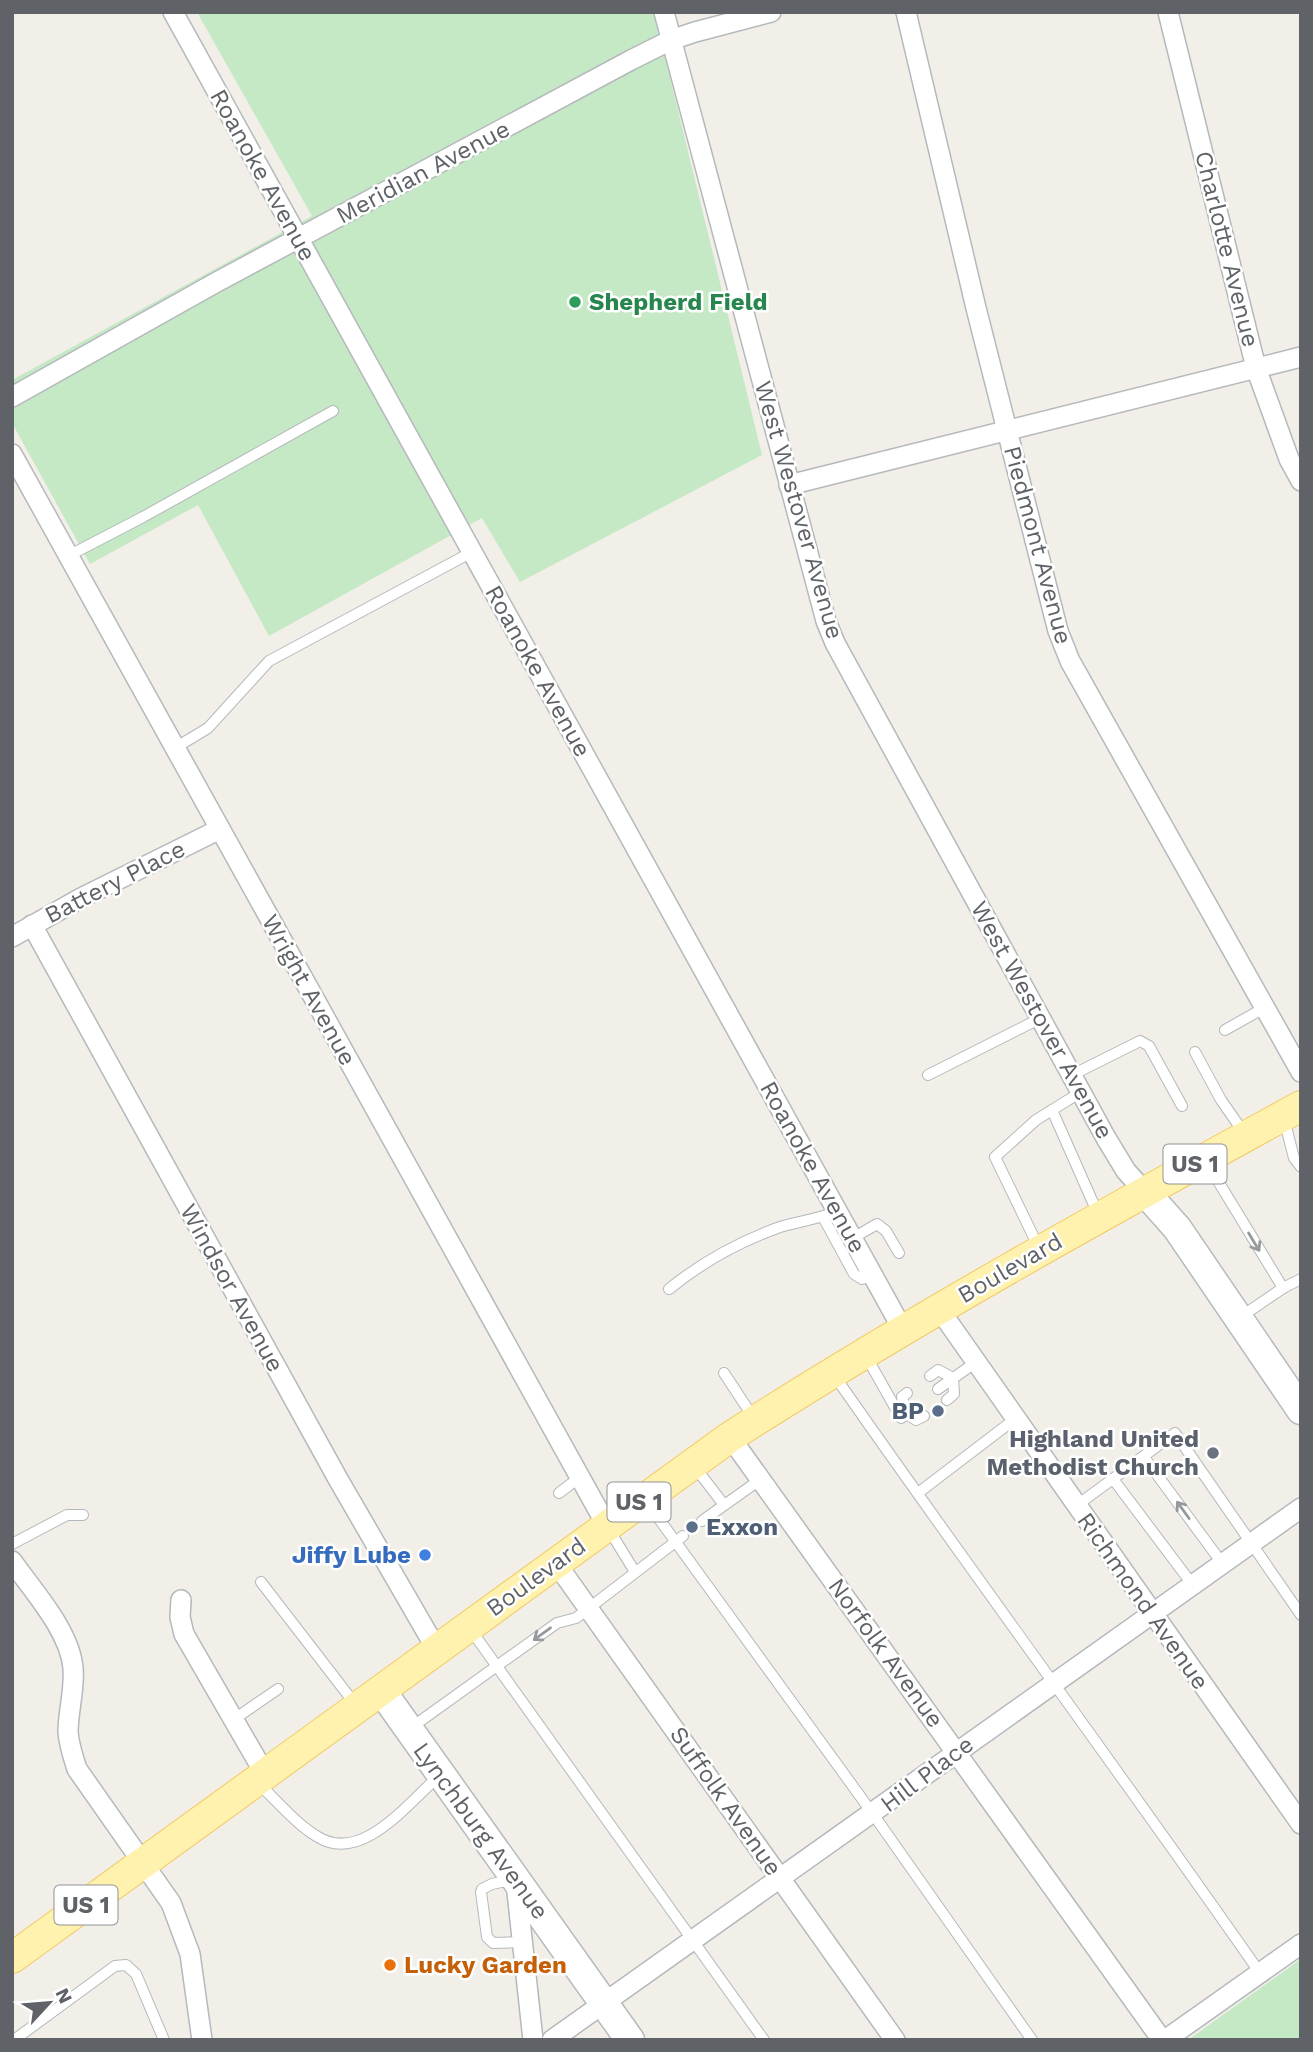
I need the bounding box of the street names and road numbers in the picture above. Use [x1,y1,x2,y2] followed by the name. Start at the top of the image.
[204,84,322,266] street label: Roanoke Avenue
[332,114,514,230] street label: Meridian Avenue
[1189,148,1265,350] street label: Charlotte Avenue
[749,378,849,642] street label: West Westover Avenue
[998,443,1078,647] street label: Piedmont Avenue
[479,580,597,762] street label: Roanoke Avenue
[40,835,190,929] street label: Battery Place
[965,896,1119,1144] street label: West Westover Avenue
[256,910,362,1070] street label: Wright Avenue
[754,1076,872,1258] street label: Roanoke Avenue
[1164,1144,1226,1184] road number: US 1
[174,1199,290,1377] street label: Windsor Avenue
[953,1227,1067,1309] street label: Boulevard
[608,1483,670,1522] road number: US 1
[1071,1507,1215,1695] street label: Richmond Avenue
[481,1532,591,1622] street label: Boulevard
[822,1573,950,1733] street label: Norfolk Avenue
[664,1721,788,1881] street label: Suffolk Avenue
[875,1730,979,1818] street label: Hill Place
[407,1737,555,1925] street label: Lynchburg Avenue
[55,1886,118,1924] road number: US 1

